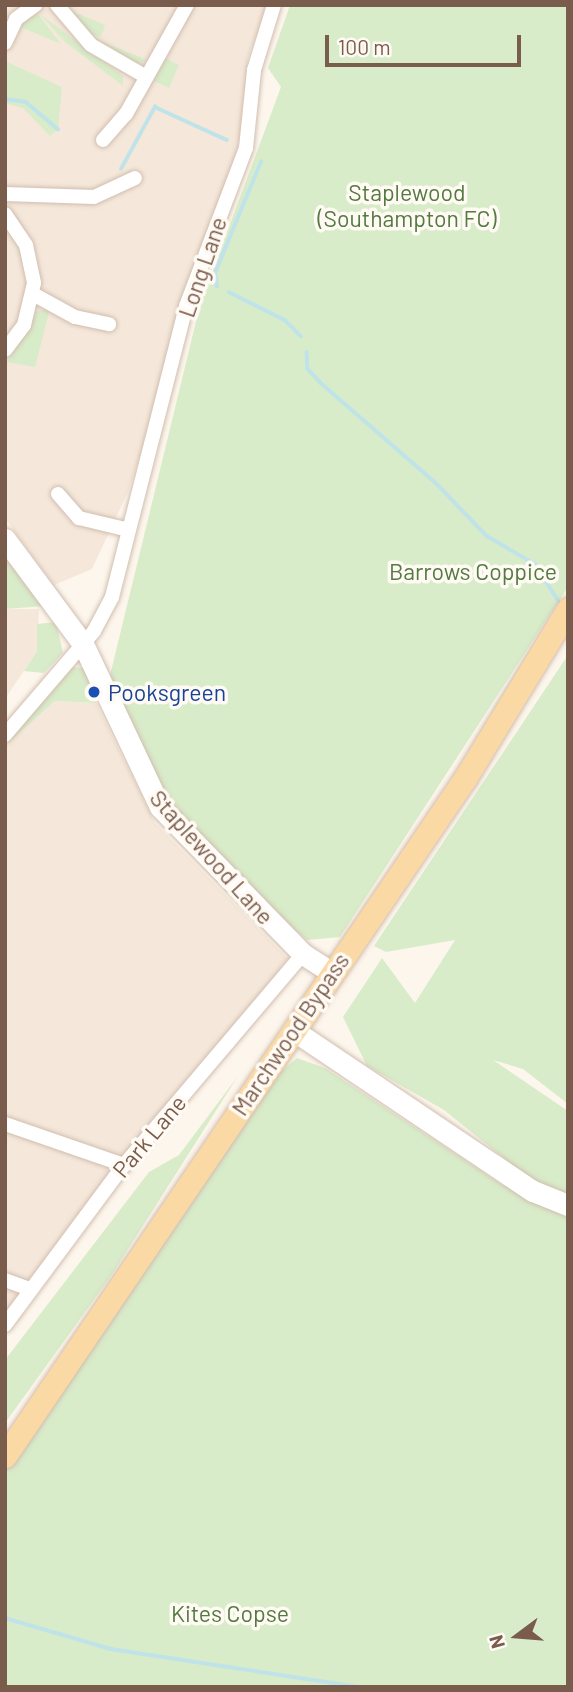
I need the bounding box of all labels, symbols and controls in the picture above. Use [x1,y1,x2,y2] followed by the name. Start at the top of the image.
[328,21,524,65] scale bar
[338,34,391,59] text: 100 m
[317,178,497,232] park label: Staplewood (Southampton FC)
[172,213,232,321] street label: Long Lane
[389,557,557,585] park label: Barrows Coppice
[108,678,226,706] place label: Pooksgreen
[86,684,102,700] marker: Pooksgreen
[144,784,280,930] street label: Staplewood Lane
[225,947,355,1121] street label: Marchwood Bypass
[107,1089,191,1183] street label: Park Lane
[171,1599,289,1627] park label: Kites Copse
[482,1601,552,1671] north arrow
[484,1633,509,1651] text: N

